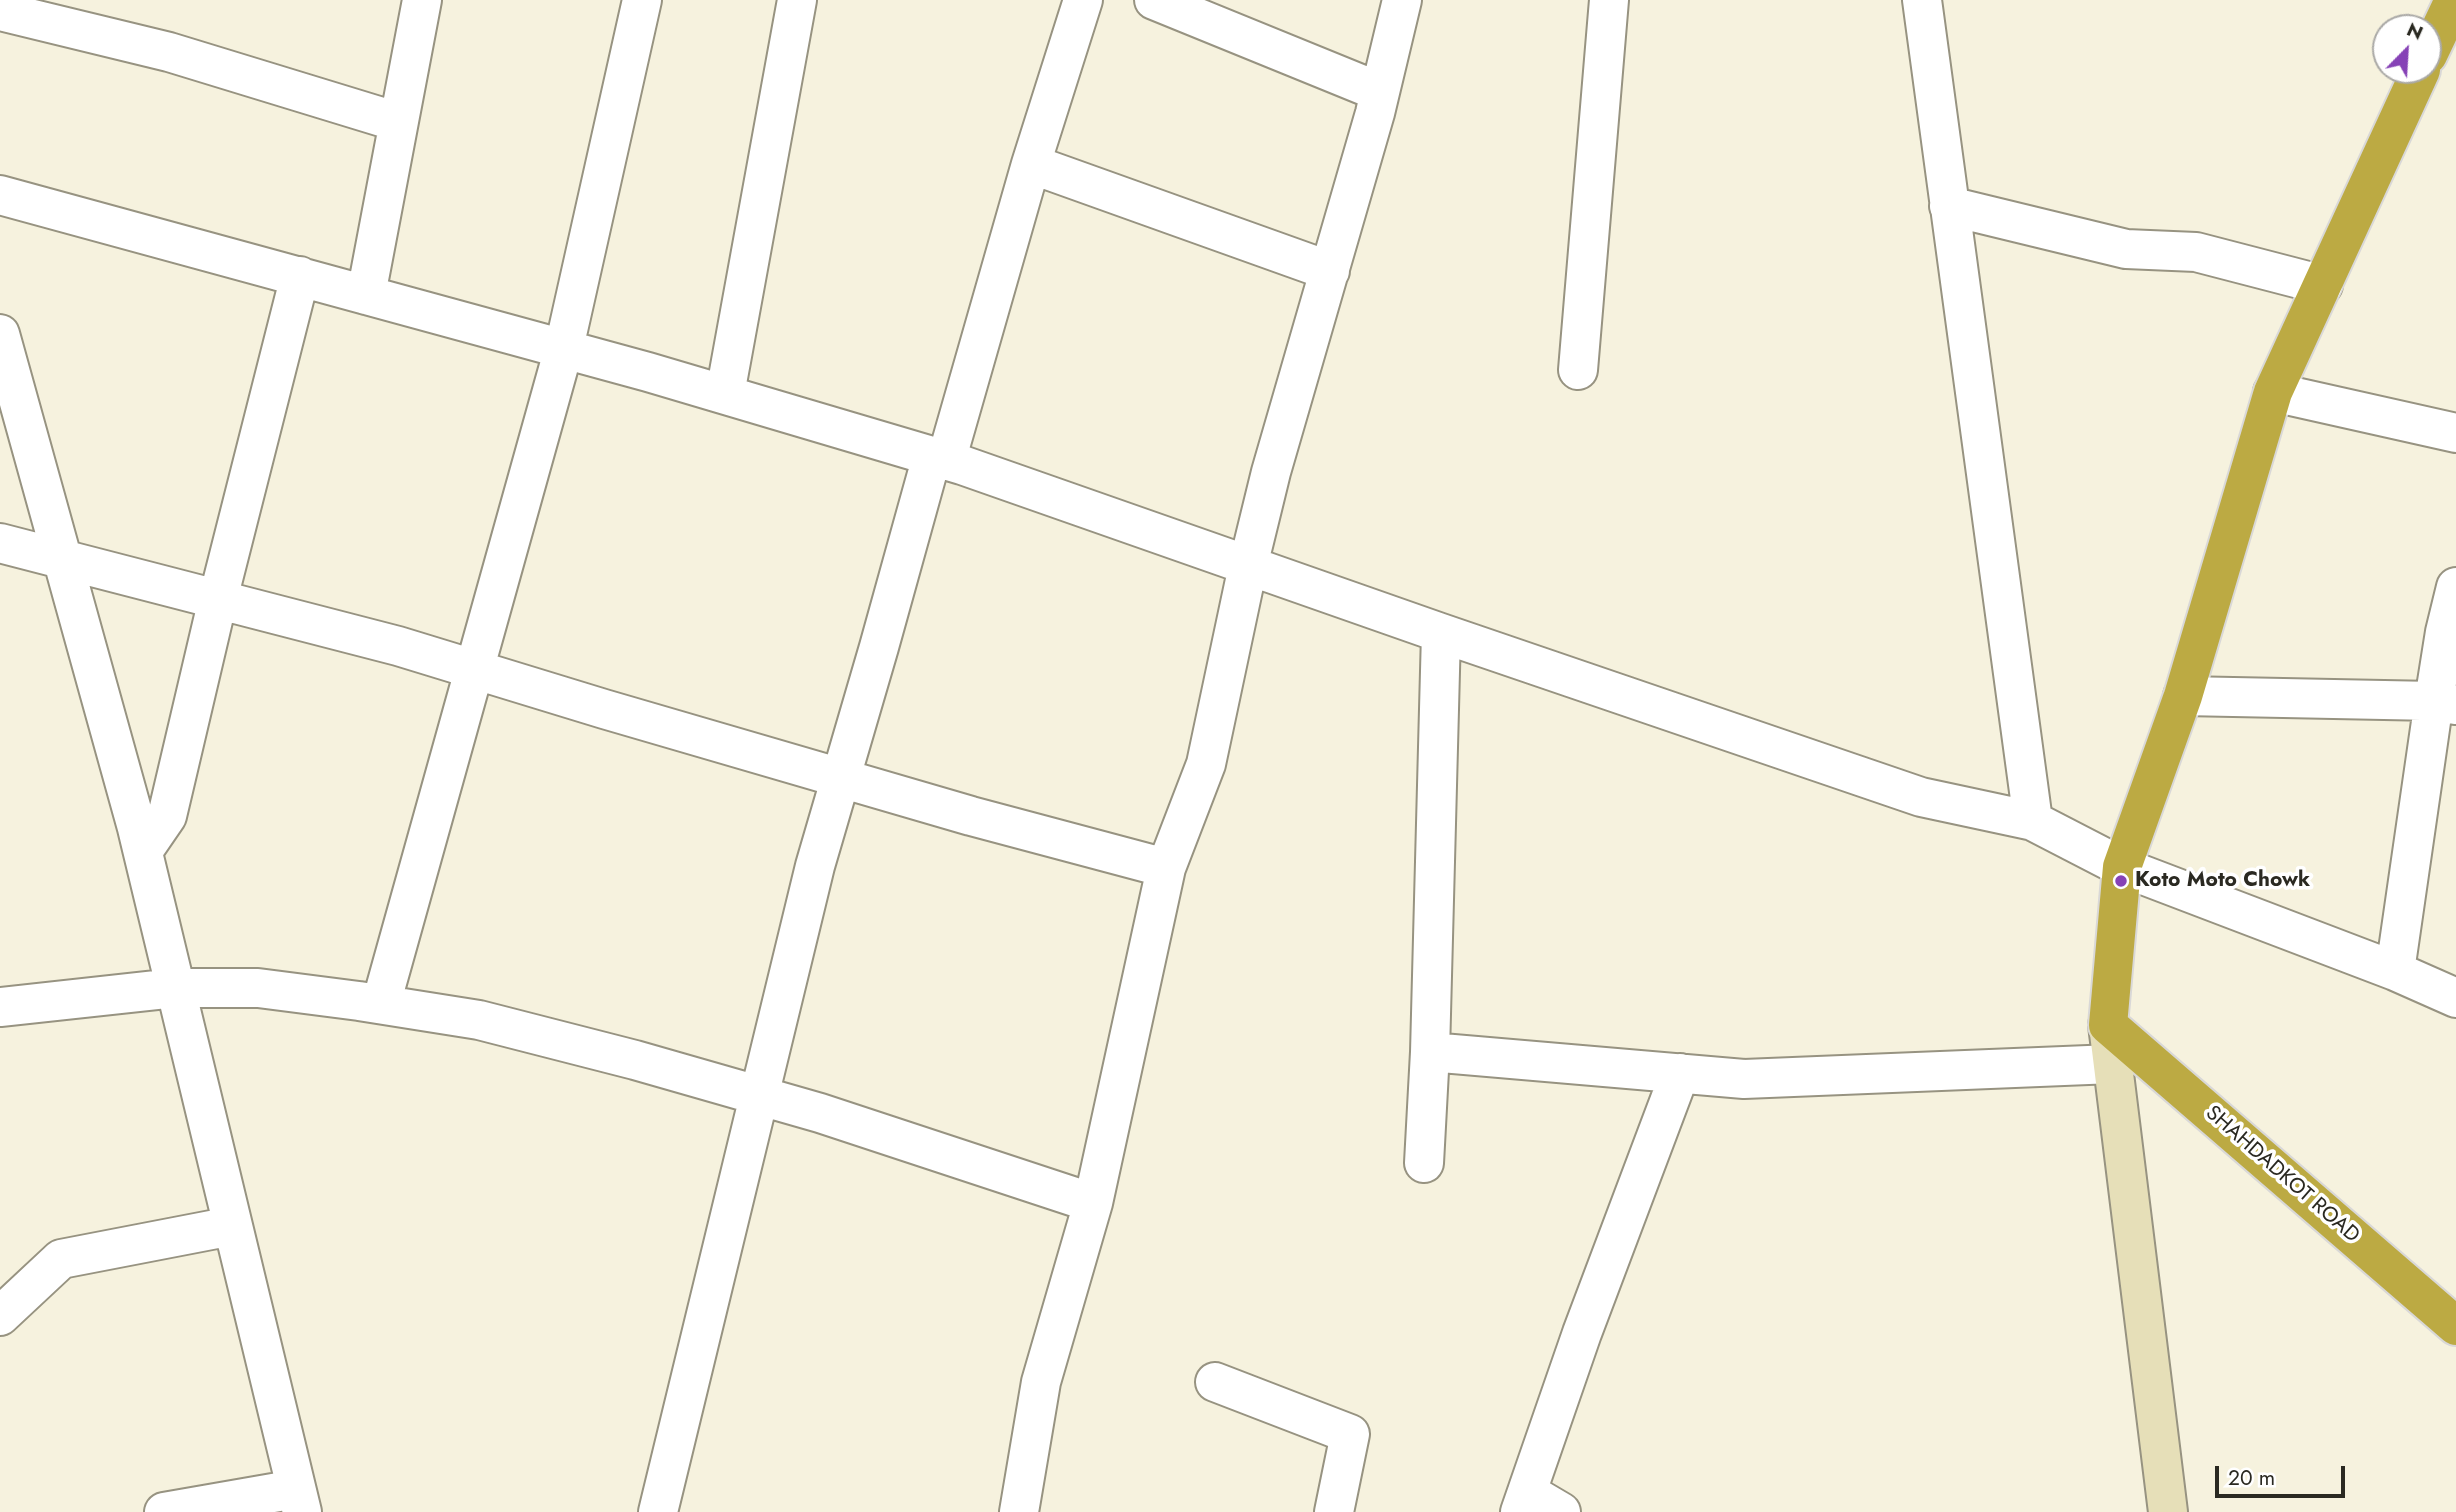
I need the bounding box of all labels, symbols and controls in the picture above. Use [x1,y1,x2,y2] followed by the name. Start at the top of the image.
[2372,14,2442,84] north arrow
[2403,16,2427,47] text: N
[2135,868,2310,894] place label: Koto Moto Chowk
[2113,873,2129,889] marker: Koto Moto Chowk
[2200,1101,2364,1249] street label: SHAHDADKOT ROAD
[2218,1452,2348,1496] scale bar
[2228,1463,2275,1493] text: 20 m

